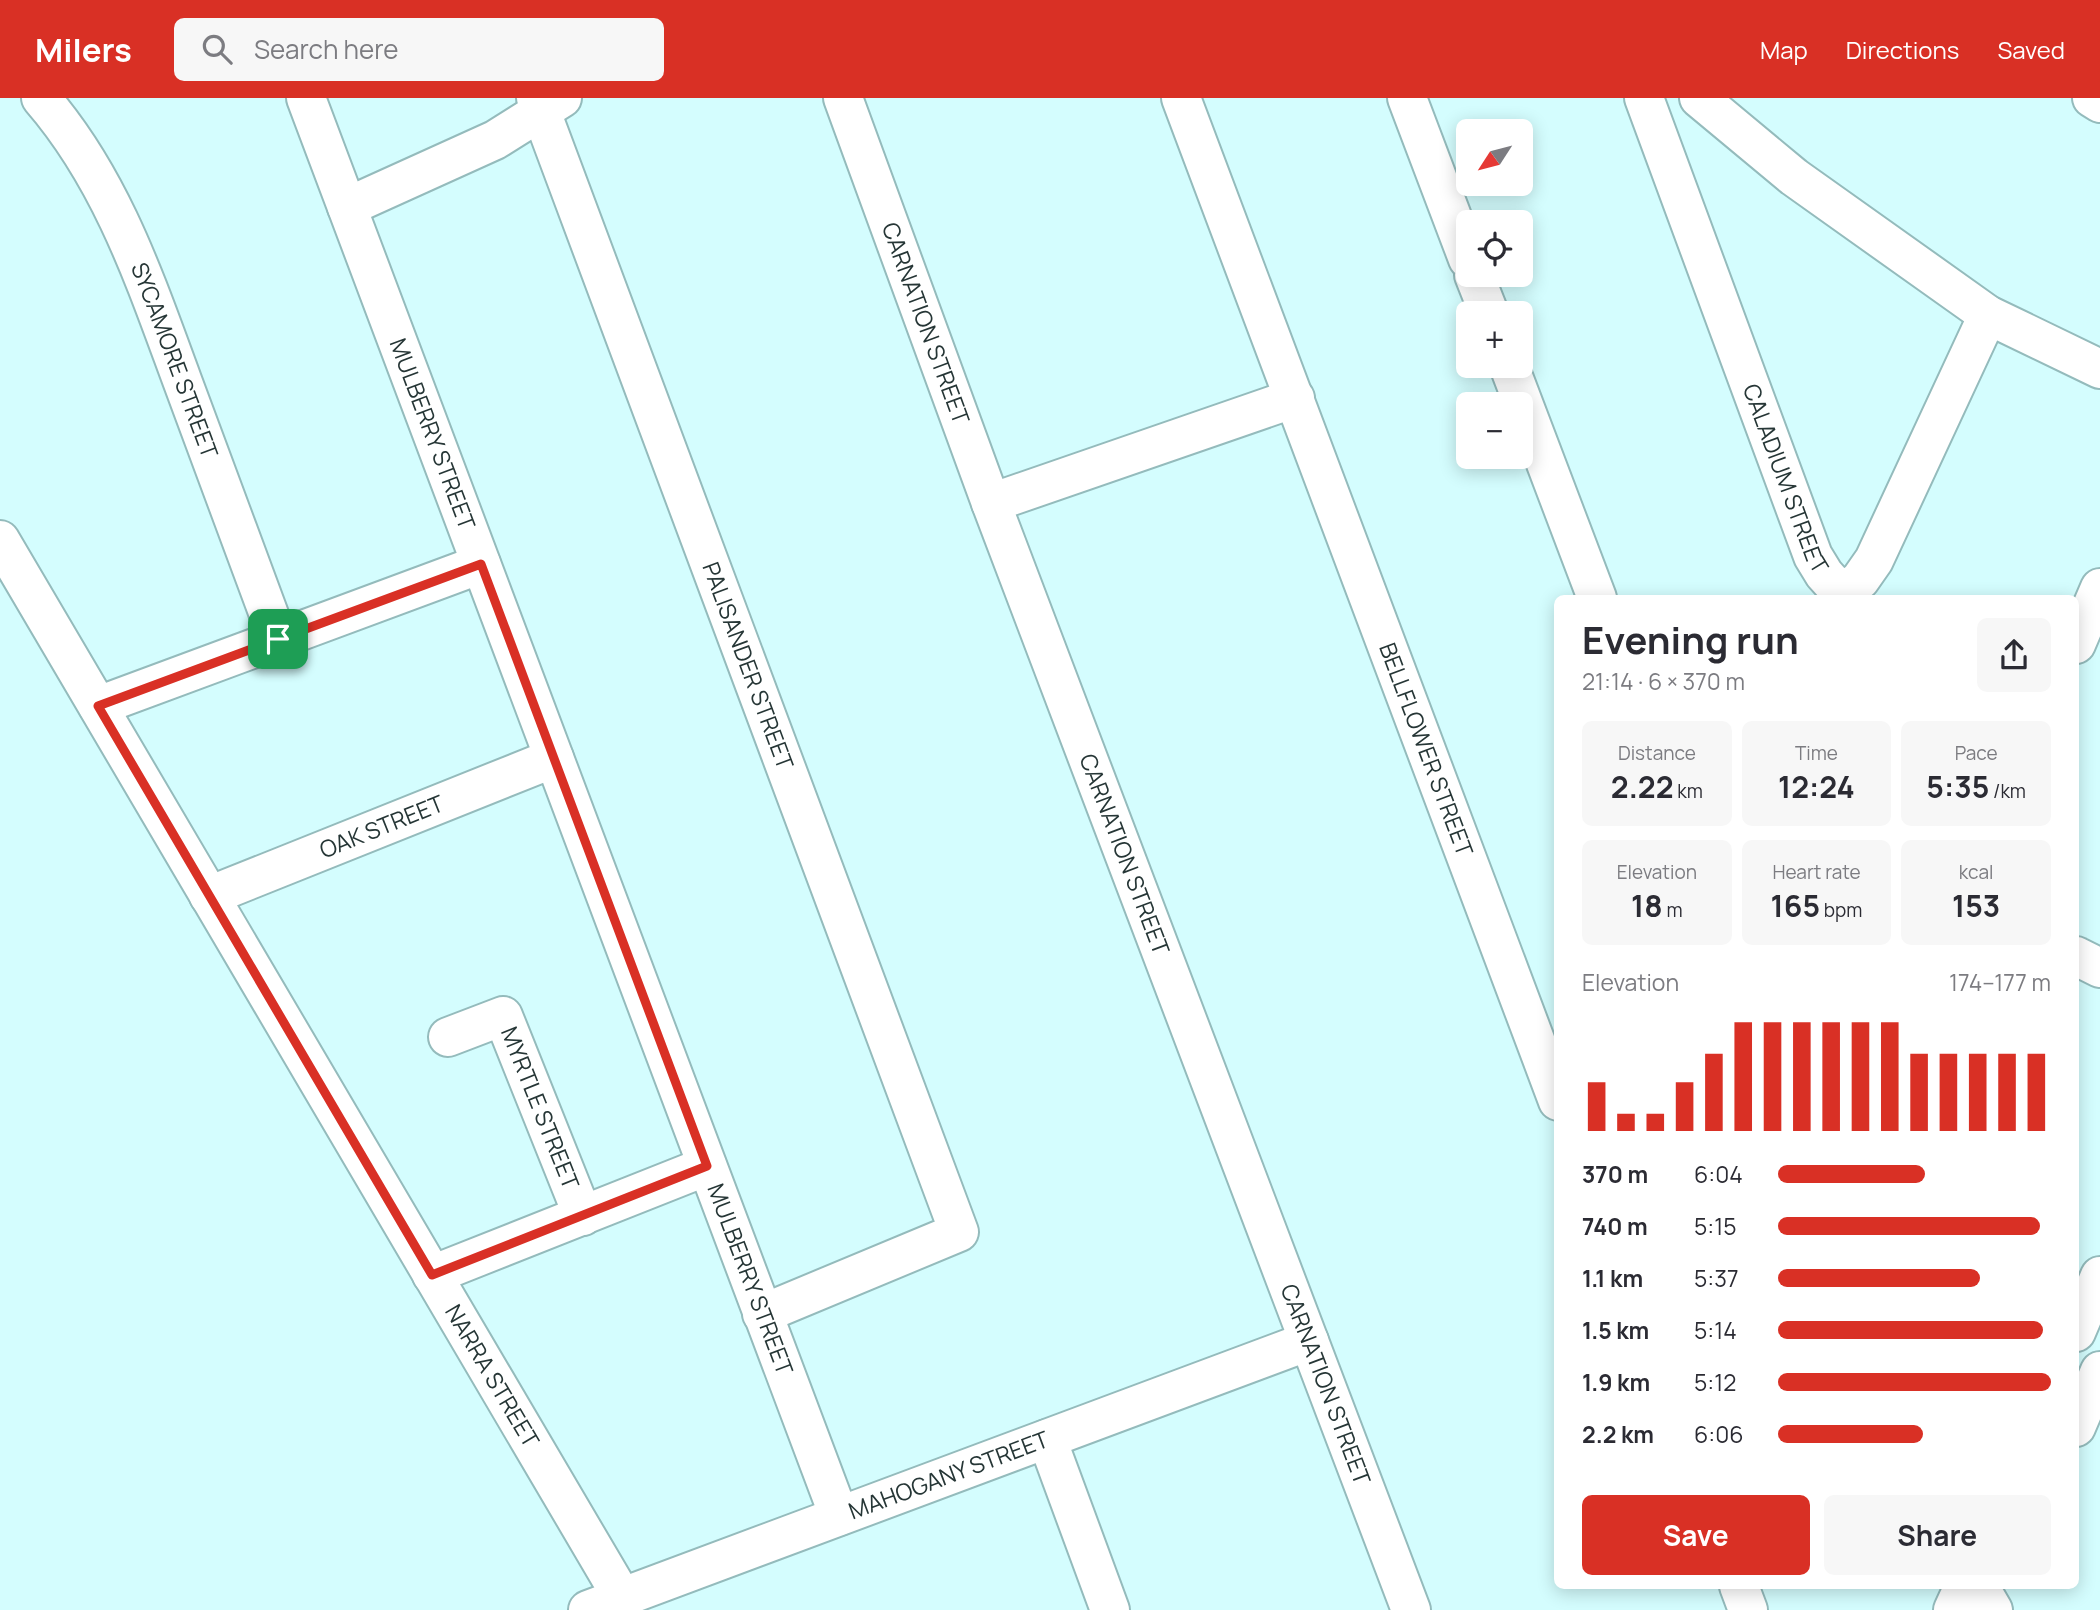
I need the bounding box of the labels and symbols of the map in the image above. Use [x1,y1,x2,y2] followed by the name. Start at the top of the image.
[1456,119,1533,196] north arrow
[875,218,978,429] street label: CARNATION STREET
[124,257,227,463] street label: SYCAMORE STREET
[383,333,484,534] street label: MULBERRY STREET
[1736,379,1837,579] street label: CALADIUM STREET
[695,557,802,774] street label: PALISANDER STREET
[248,609,308,669] pin
[1372,638,1482,861] street label: BELLFLOWER STREET
[1073,749,1178,959] street label: CARNATION STREET
[315,787,448,865] street label: OAK STREET
[494,1022,588,1194] street label: MYRTLE STREET
[700,1179,802,1379] street label: MULBERRY STREET
[1274,1279,1379,1489] street label: CARNATION STREET
[438,1298,548,1453] street label: NARRA STREET
[844,1422,1053,1526] street label: MAHOGANY STREET

